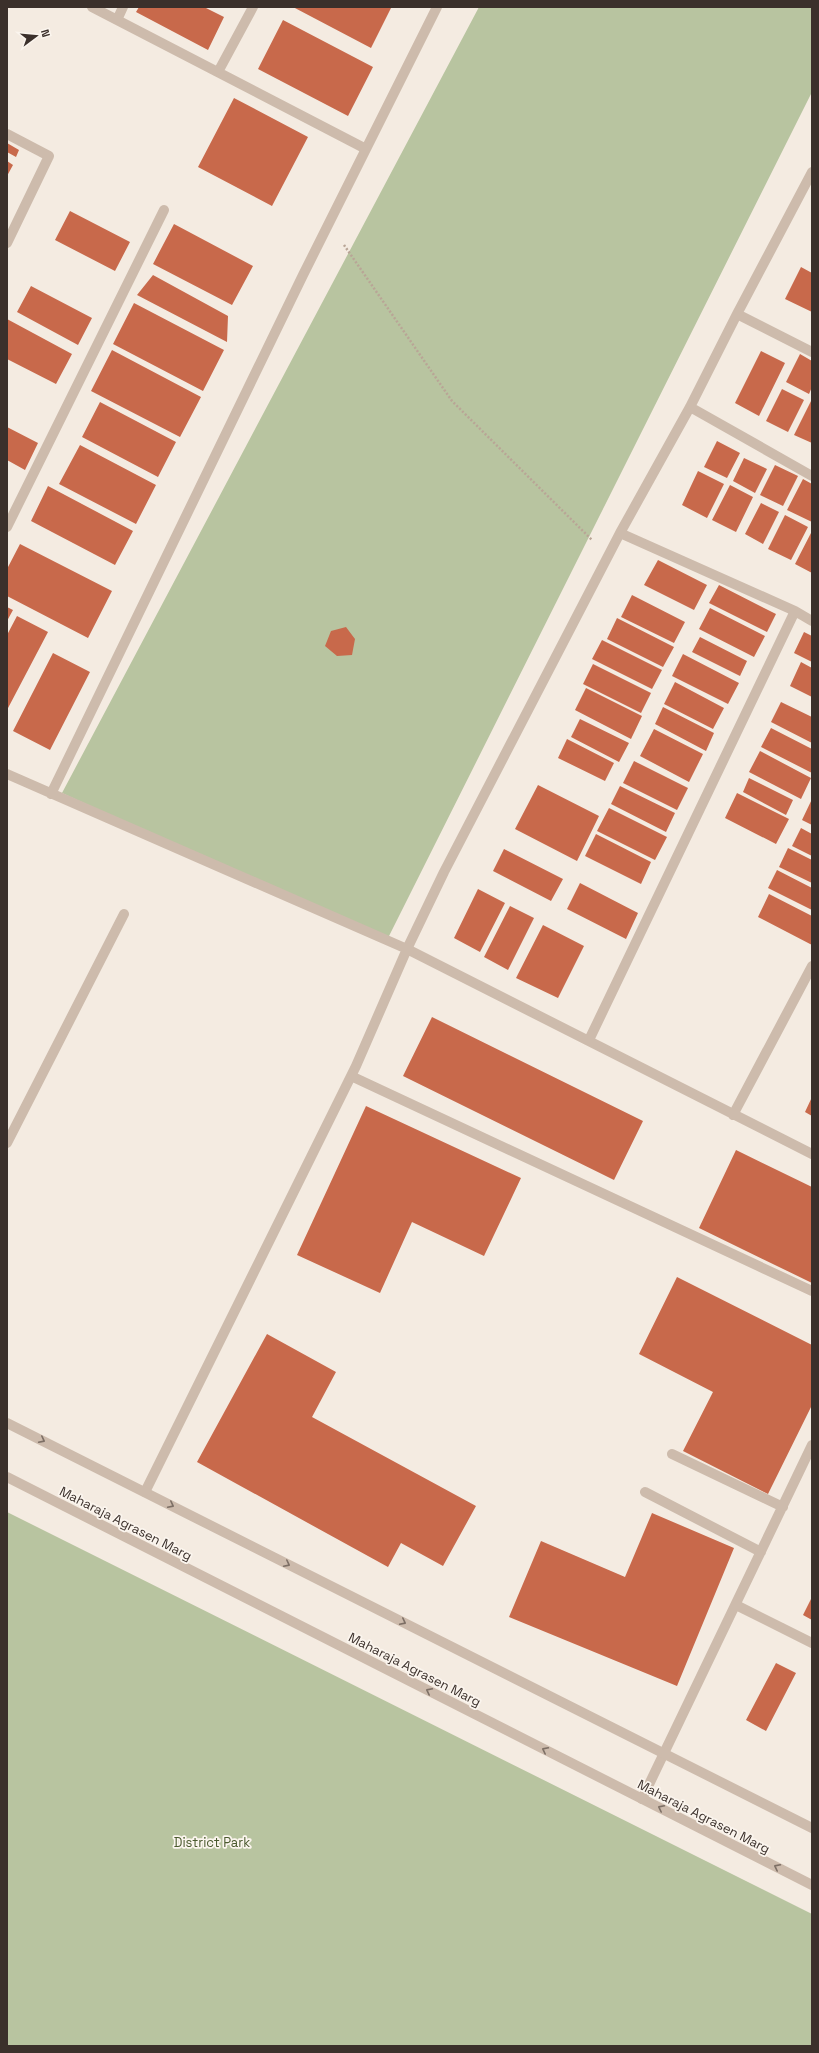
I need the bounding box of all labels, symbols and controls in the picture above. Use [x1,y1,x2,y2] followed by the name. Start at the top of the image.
[16,16,56,56] north arrow
[38,28,53,39] text: N
[38,1436,45,1443] one-way arrow
[57,1483,195,1564] street label: Maharaja Agrasen Marg
[166,1500,174,1508] one-way arrow
[282,1559,290,1566] one-way arrow
[399,1617,406,1625] one-way arrow
[346,1629,484,1710] street label: Maharaja Agrasen Marg
[426,1688,434,1696] one-way arrow
[542,1747,550,1754] one-way arrow
[635,1776,773,1857] street label: Maharaja Agrasen Marg
[658,1806,665,1813] one-way arrow
[174,1834,250,1851] park label: District Park
[774,1865,781,1872] one-way arrow

